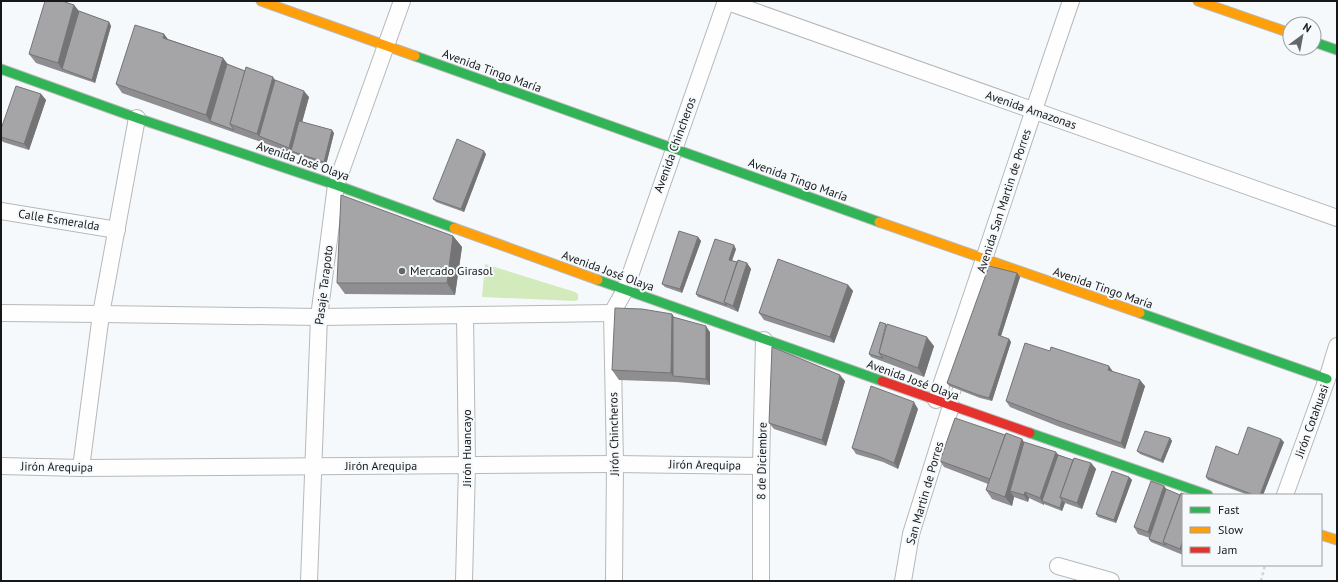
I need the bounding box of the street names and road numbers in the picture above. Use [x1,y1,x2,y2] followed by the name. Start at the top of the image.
[440,46,544,95] street label: Avenida Tingo María
[984,87,1079,132] street label: Avenida Amazonas
[650,95,699,195] street label: Avenida Chincheros
[973,127,1034,275] street label: Avenida San Martin de Porres
[255,138,352,183] street label: Avenida José Olaya
[746,155,850,204] street label: Avenida Tingo María
[17,206,101,233] street label: Calle Esmeralda
[311,244,336,326] street label: Pasaje Tarapoto
[560,247,656,294] street label: Avenida José Olaya
[1051,263,1155,312] street label: Avenida Tingo María
[865,356,961,403] street label: Avenida José Olaya
[1291,382,1332,461] street label: Jirón Cotahuasi
[605,392,622,477] street label: Jirón Chincheros
[459,409,474,488] street label: Jirón Huancayo
[753,422,770,500] street label: 8 de Diciembre
[903,439,946,546] street label: San Martin de Porres
[668,456,741,473] street label: Jirón Arequipa
[20,458,93,475] street label: Jirón Arequipa
[344,458,417,473] street label: Jirón Arequipa

